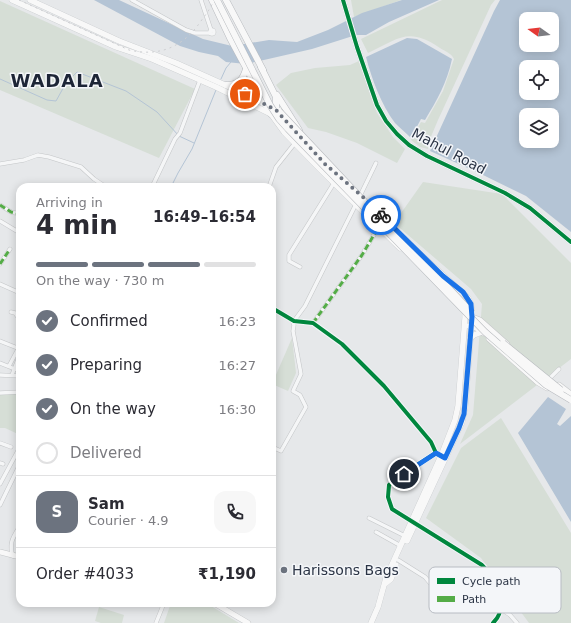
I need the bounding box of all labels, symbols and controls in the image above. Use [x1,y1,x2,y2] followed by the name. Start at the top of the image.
[519,12,559,52] north arrow
[519,12,559,148] map controls
[519,60,559,100] button: locate
[10,70,104,91] district label: WADALA
[228,77,262,111] pin
[234,83,256,105] icon: bag
[519,108,559,148] button: layers
[409,125,489,177] street label: Mahul Road
[36,195,103,210] text: Arriving in
[361,195,401,235] courier
[370,204,392,226] icon: bike
[153,208,256,226] text: 16:49–16:54
[36,210,118,240] text: 4 min
[36,273,164,288] text: On the way · 730 m
[36,310,58,332] icon: check
[70,312,148,330] text: Confirmed
[219,314,256,329] text: 16:23
[36,354,58,376] icon: check
[70,356,142,374] text: Preparing
[219,358,256,373] text: 16:27
[36,398,58,420] icon: check
[70,400,156,418] text: On the way
[219,402,256,417] text: 16:30
[70,444,142,462] text: Delivered
[387,457,421,491] pin
[393,463,415,485] icon: home
[214,491,256,533] button: phone
[88,495,125,513] text: Sam
[52,503,62,521] text: S
[88,513,169,528] text: Courier · 4.9
[292,562,399,578] place label: Harissons Bags
[36,565,134,583] text: Order #4033
[198,565,256,583] text: ₹1,190
[279,565,289,575] marker: Harissons Bags
[429,567,561,613] legend
[462,575,521,588] text: Cycle path
[462,593,486,606] text: Path

